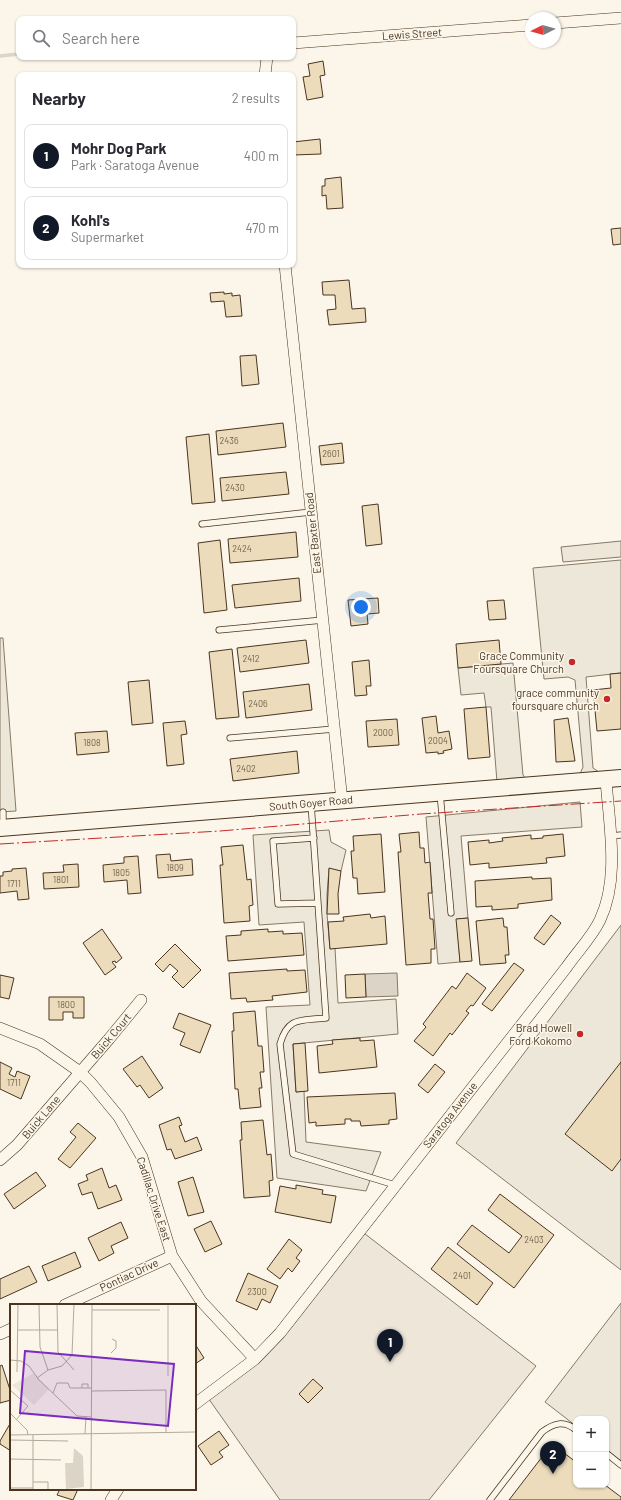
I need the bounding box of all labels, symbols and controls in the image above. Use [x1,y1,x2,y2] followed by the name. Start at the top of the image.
[525,12,561,48] north arrow
[16,16,296,60] search box
[381,25,442,42] street label: Lewis Street
[30,27,52,49] icon: search
[62,29,140,47] text: Search here
[32,88,86,108] text: Nearby
[232,90,280,106] text: 2 results
[71,139,167,157] text: Mohr Dog Park
[44,148,48,164] text: 1
[244,148,279,164] text: 400 m
[71,157,199,173] text: Park · Saratoga Avenue
[71,211,110,229] text: Kohl's
[42,220,50,236] text: 2
[245,220,279,236] text: 470 m
[71,229,144,245] text: Supermarket
[219,435,239,446] house number: 2436
[322,448,340,459] house number: 2601
[225,482,245,493] house number: 2430
[302,492,323,574] street label: East Baxter Road
[232,543,252,554] house number: 2424
[351,597,371,617] your location
[473,649,564,675] place label: Grace Community Foursquare Church
[243,653,260,664] house number: 2412
[567,657,577,667] marker: Grace Community Foursquare Church
[512,686,599,712] place label: grace community foursquare church
[602,694,612,704] marker: grace community foursquare church
[248,698,268,709] house number: 2406
[373,727,393,738] house number: 2000
[428,735,448,746] house number: 2004
[83,737,101,748] house number: 1808
[236,763,256,774] house number: 2402
[268,792,353,813] street label: South Goyer Road
[166,862,184,873] house number: 1809
[112,867,130,878] house number: 1805
[53,874,69,885] house number: 1801
[7,878,21,889] house number: 1711
[57,999,75,1010] house number: 1800
[88,1010,133,1061] street label: Buick Court
[509,1021,572,1047] place label: Brad Howell Ford Kokomo
[575,1029,585,1039] marker: Brad Howell Ford Kokomo
[7,1077,21,1088] house number: 1711
[420,1079,479,1150] street label: Saratoga Avenue
[19,1092,63,1141] street label: Buick Lane
[135,1155,174,1243] street label: Cadillac Drive East
[524,1234,544,1245] house number: 2403
[97,1255,160,1294] street label: Pontiac Drive
[453,1270,471,1281] house number: 2401
[247,1286,267,1297] house number: 2300
[10,1304,196,1490] inset map
[377,1329,403,1362] pin: 1
[573,1416,609,1488] map controls
[573,1416,609,1452] button: +
[540,1441,566,1474] pin: 2
[573,1452,609,1488] button: −

